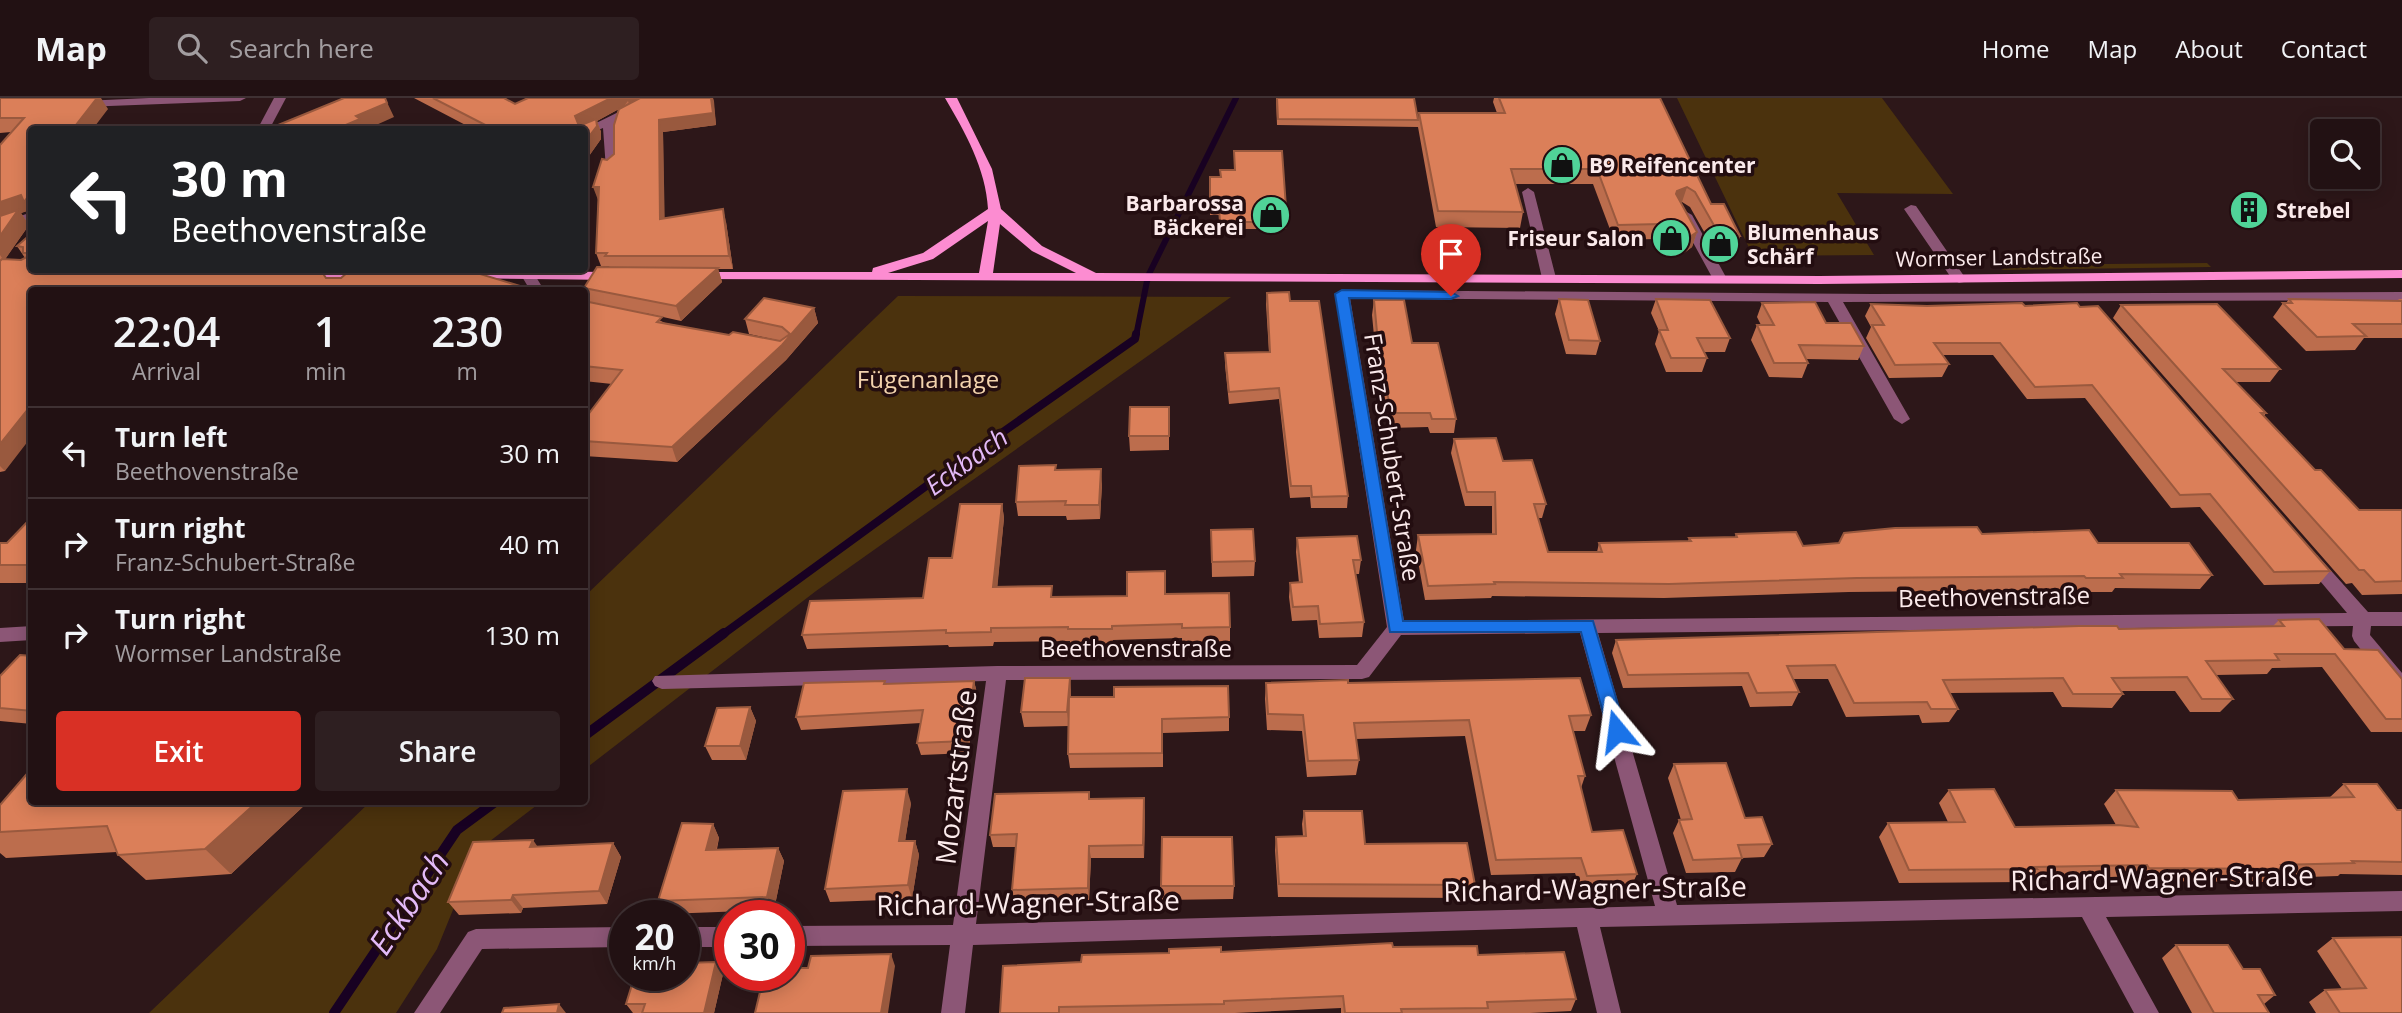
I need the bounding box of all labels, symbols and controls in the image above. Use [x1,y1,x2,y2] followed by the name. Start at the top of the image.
[149,17,639,80] search box
[35,26,107,71] text: Map
[173,29,211,67] icon: search
[229,30,374,66] text: Search here
[1982,32,2050,65] text: Home
[2088,32,2137,65] text: Map
[2175,32,2243,65] text: About
[2281,32,2367,65] text: Contact
[2310,119,2380,189] map controls
[2310,119,2380,189] button: search
[1541,144,1583,186] shop icon: B9 Reifencenter
[171,145,288,211] text: 30 m
[1589,151,1756,179] place label: B9 Reifencenter
[56,154,147,245] icon: left
[1126,189,1244,241] place label: Barbarossa Bäckerei
[2228,189,2270,231] building icon: Strebel
[1250,194,1292,236] shop icon: Barbarossa Bäckerei
[2276,196,2351,224] place label: Strebel
[171,208,427,251] text: Beethovenstraße
[1650,217,1692,259] shop icon: Friseur Salon
[1747,218,1879,270] place label: Blumenhaus Schärf
[1699,223,1741,265] shop icon: Blumenhaus Schärf
[1421,224,1481,296] pin
[1507,224,1644,252] place label: Friseur Salon
[1432,235,1470,273] icon: arrive
[1895,241,2103,273] street label: Wormser Landstraße
[113,302,220,359] text: 22:04
[314,302,338,359] text: 1
[431,302,503,359] text: 230
[1357,331,1429,583] street label: Franz-Schubert-Straße
[132,355,201,387] text: Arrival
[305,355,346,387] text: min
[457,355,478,387] text: m
[857,362,999,395] park label: Fügenanlage
[115,419,227,455] text: Turn left
[917,419,1015,503] water label: Eckbach
[56,434,94,472] icon: left
[499,435,560,471] text: 30 m
[115,455,299,487] text: Beethovenstraße
[115,510,246,546] text: Turn right
[56,525,94,563] icon: right
[499,526,560,562] text: 40 m
[115,546,355,578] text: Franz-Schubert-Straße
[1898,578,2090,614] street label: Beethovenstraße
[115,601,246,637] text: Turn right
[56,616,94,654] icon: right
[485,617,560,653] text: 130 m
[1040,631,1232,664] street label: Beethovenstraße
[115,637,342,669] text: Wormser Landstraße
[925,688,985,866] street label: Mozartstraße
[1580,694,1654,768] position arrow
[56,711,301,791] button: Exit
[315,711,560,791] button: Share
[358,842,458,962] water label: Eckbach
[2010,855,2314,899] street label: Richard-Wagner-Straße
[1443,866,1747,910] street label: Richard-Wagner-Straße
[876,880,1180,924] street label: Richard-Wagner-Straße
[714,900,805,991] speed limit sign: 30
[634,913,675,960] text: 20
[633,951,676,975] text: km/h

